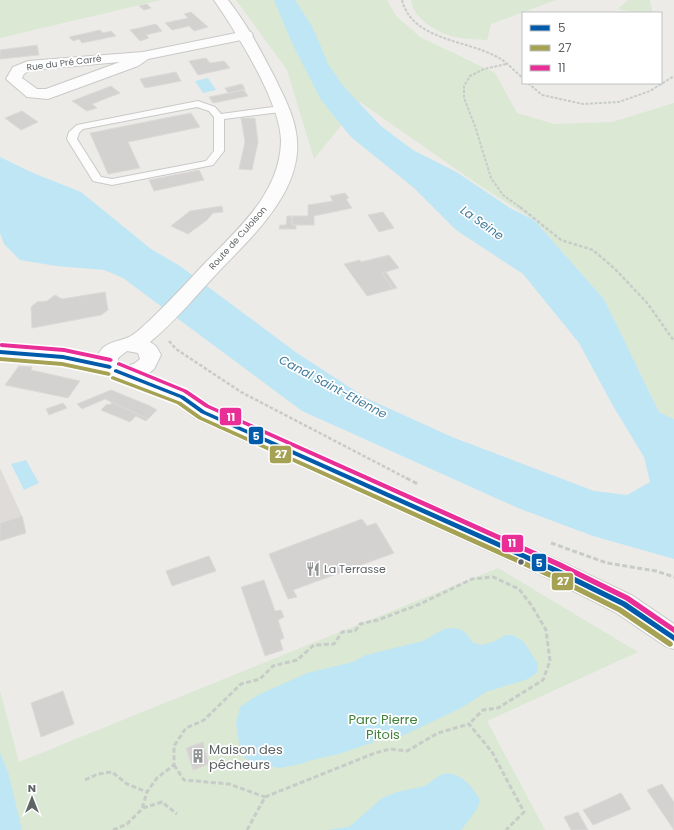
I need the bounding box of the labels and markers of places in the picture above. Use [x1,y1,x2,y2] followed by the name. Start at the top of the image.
[516,557,526,567] unlabelled marker
[305,561,321,577] restaurant icon: La Terrasse
[324,561,386,577] place label: La Terrasse
[209,740,283,774] place label: Maison des pêcheurs
[190,748,206,764] building icon: Maison des pêcheurs

